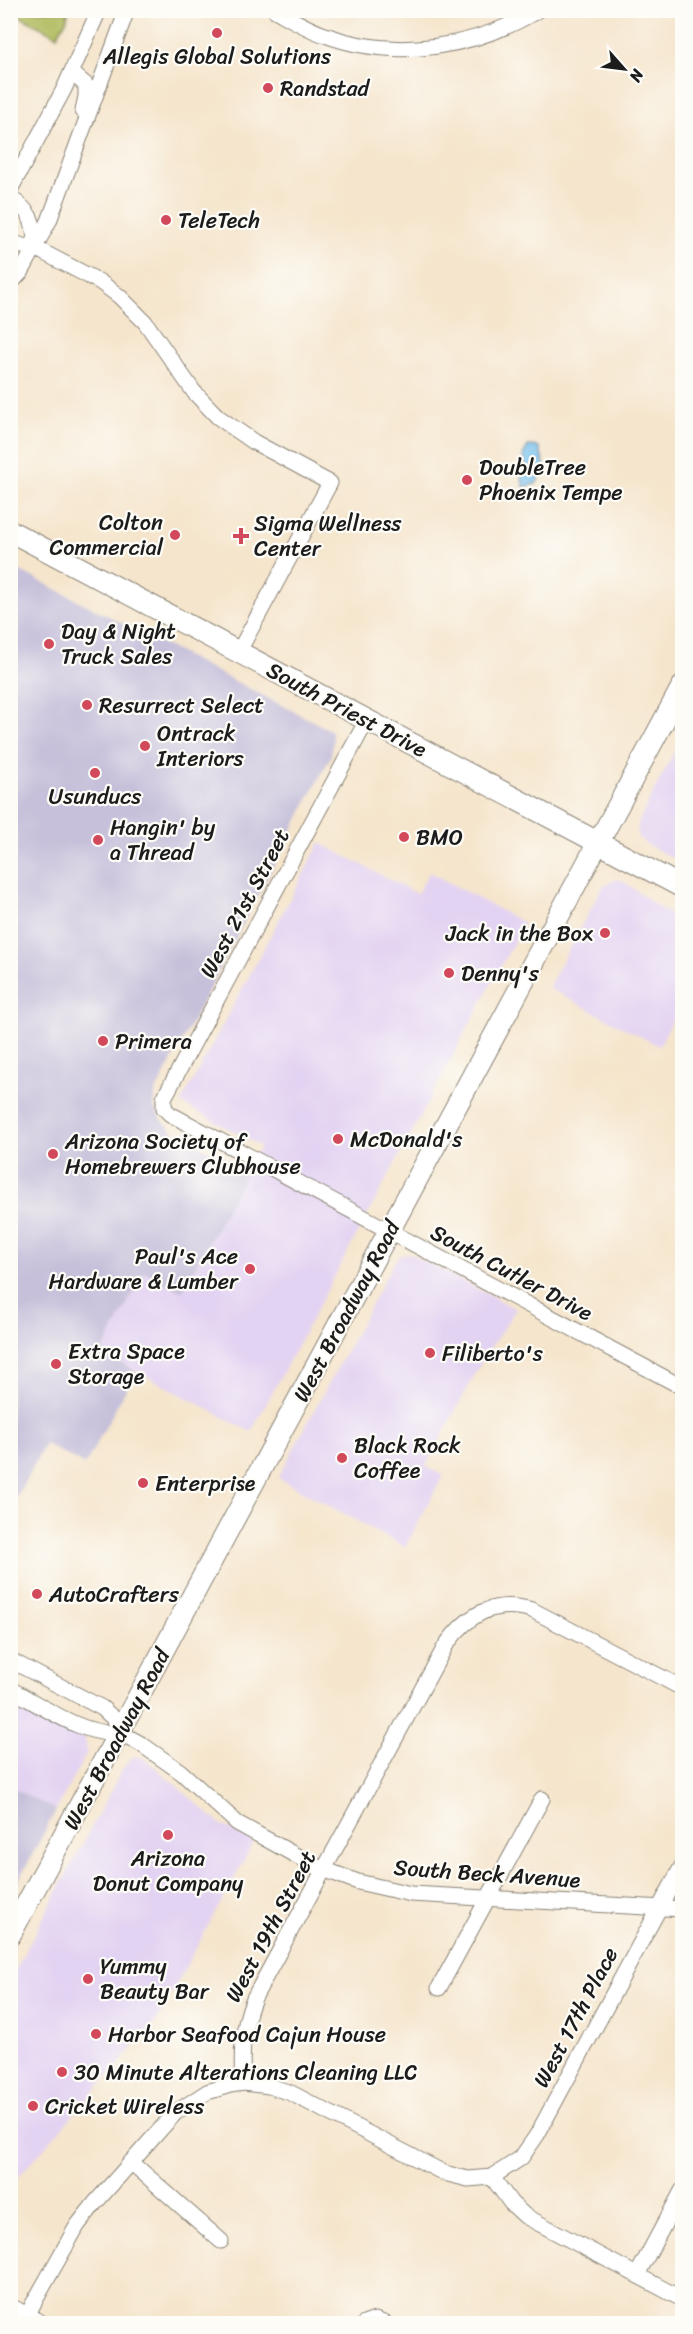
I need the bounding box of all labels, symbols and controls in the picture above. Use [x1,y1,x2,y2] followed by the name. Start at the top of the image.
[210,26,224,40] marker: Allegis Global Solutions
[102,37,332,76] place label: Allegis Global Solutions
[594,39,654,99] north arrow
[621,63,653,88] text: N
[280,69,371,108] place label: Randstad
[261,81,275,95] marker: Randstad
[178,201,260,240] place label: TeleTech
[159,213,173,227] marker: TeleTech
[479,448,623,512] place label: DoubleTree Phoenix Tempe
[460,473,474,487] marker: DoubleTree Phoenix Tempe
[50,503,164,567] place label: Colton Commercial
[254,504,402,568] place label: Sigma Wellness Center
[232,527,250,545] marker: Sigma Wellness Center
[168,528,182,542] marker: Colton Commercial
[61,612,176,676] place label: Day & Night Truck Sales
[42,637,56,651] marker: Day & Night Truck Sales
[259,651,435,769] street label: South Priest Drive
[99,686,264,725] place label: Resurrect Select
[80,698,94,712] marker: Resurrect Select
[156,714,244,778] place label: Ontrack Interiors
[138,739,152,753] marker: Ontrack Interiors
[88,766,102,780] marker: Usunducs
[49,777,142,816] place label: Usunducs
[110,808,216,872] place label: Hangin' by a Thread
[416,818,463,857] place label: BMO
[189,821,301,985] street label: West 21st Street
[397,830,411,844] marker: BMO
[91,833,105,847] marker: Hangin' by a Thread
[445,914,594,953] place label: Jack in the Box
[598,926,612,940] marker: Jack in the Box
[461,954,540,993] place label: Denny's
[442,966,456,980] marker: Denny's
[115,1022,192,1061] place label: Primera
[96,1034,110,1048] marker: Primera
[350,1120,463,1159] place label: McDonald's
[64,1122,301,1186] place label: Arizona Society of Homebrewers Clubhouse
[331,1132,345,1146] marker: McDonald's
[46,1147,60,1161] marker: Arizona Society of Homebrewers Clubhouse
[282,1212,412,1409] street label: West Broadway Road
[423,1213,600,1332] street label: South Cutler Drive
[49,1237,239,1301] place label: Paul's Ace Hardware & Lumber
[243,1262,257,1276] marker: Paul's Ace Hardware & Lumber
[68,1332,185,1396] place label: Extra Space Storage
[442,1334,544,1373] place label: Filiberto's
[423,1346,437,1360] marker: Filiberto's
[49,1357,63,1371] marker: Extra Space Storage
[354,1426,461,1490] place label: Black Rock Coffee
[335,1451,349,1465] marker: Black Rock Coffee
[155,1464,256,1503] place label: Enterprise
[136,1476,150,1490] marker: Enterprise
[48,1575,180,1614] place label: AutoCrafters
[30,1587,44,1601] marker: AutoCrafters
[52,1640,182,1837] street label: West Broadway Road
[161,1828,175,1842] marker: Arizona Donut Company
[93,1839,244,1903] place label: Arizona Donut Company
[214,1843,327,2009] street label: West 19th Street
[392,1848,582,1900] street label: South Beck Avenue
[522,1940,629,2095] street label: West 17th Place
[100,1947,210,2011] place label: Yummy Beauty Bar
[81,1972,95,1986] marker: Yummy Beauty Bar
[108,2015,386,2054] place label: Harbor Seafood Cajun House
[89,2027,103,2041] marker: Harbor Seafood Cajun House
[74,2053,417,2092] place label: 30 Minute Alterations Cleaning LLC
[55,2065,69,2079] marker: 30 Minute Alterations Cleaning LLC
[45,2087,205,2126] place label: Cricket Wireless
[26,2099,40,2113] marker: Cricket Wireless

